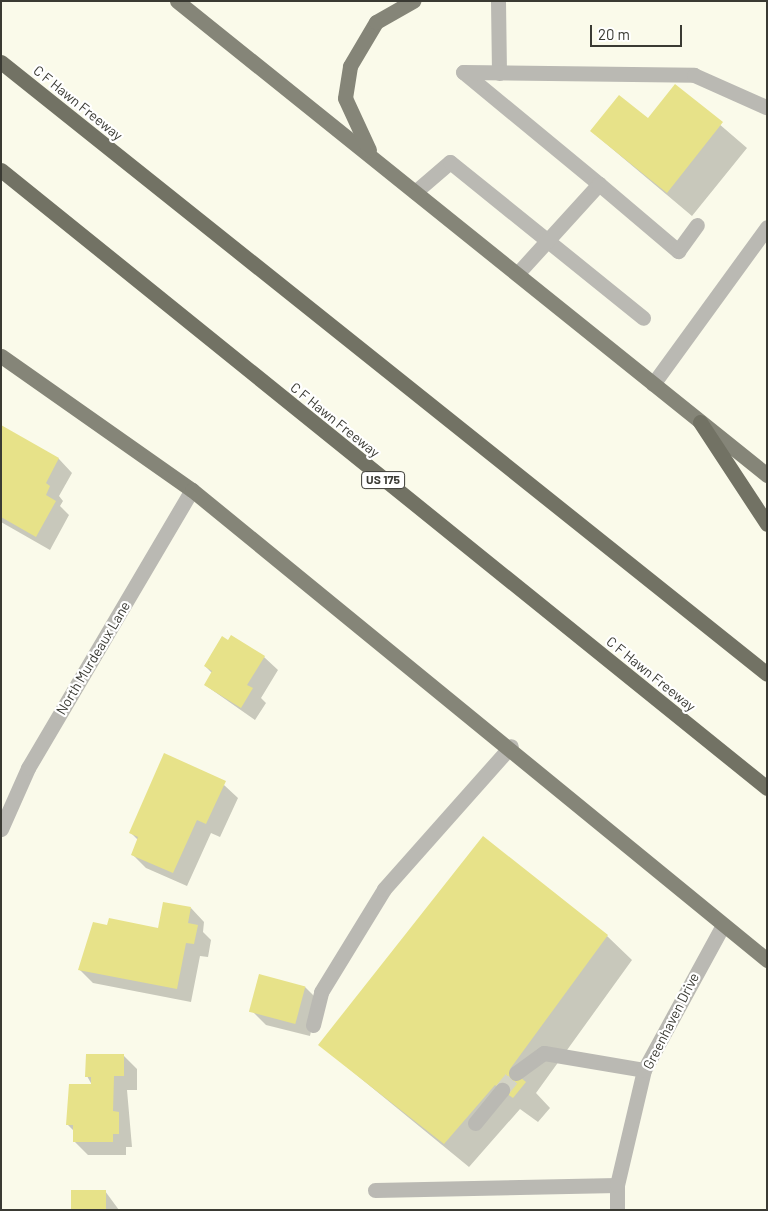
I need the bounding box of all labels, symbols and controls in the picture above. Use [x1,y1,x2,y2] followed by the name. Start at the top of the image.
[593,15,686,47] scale bar
[598,25,630,43] text: 20 m
[30,62,126,144] street label: C F Hawn Freeway
[287,379,383,461] street label: C F Hawn Freeway
[360,470,406,490] road number: US 175
[52,598,134,718] street label: North Murdeaux Lane
[603,633,699,715] street label: C F Hawn Freeway
[639,970,703,1072] street label: Greenhaven Drive

